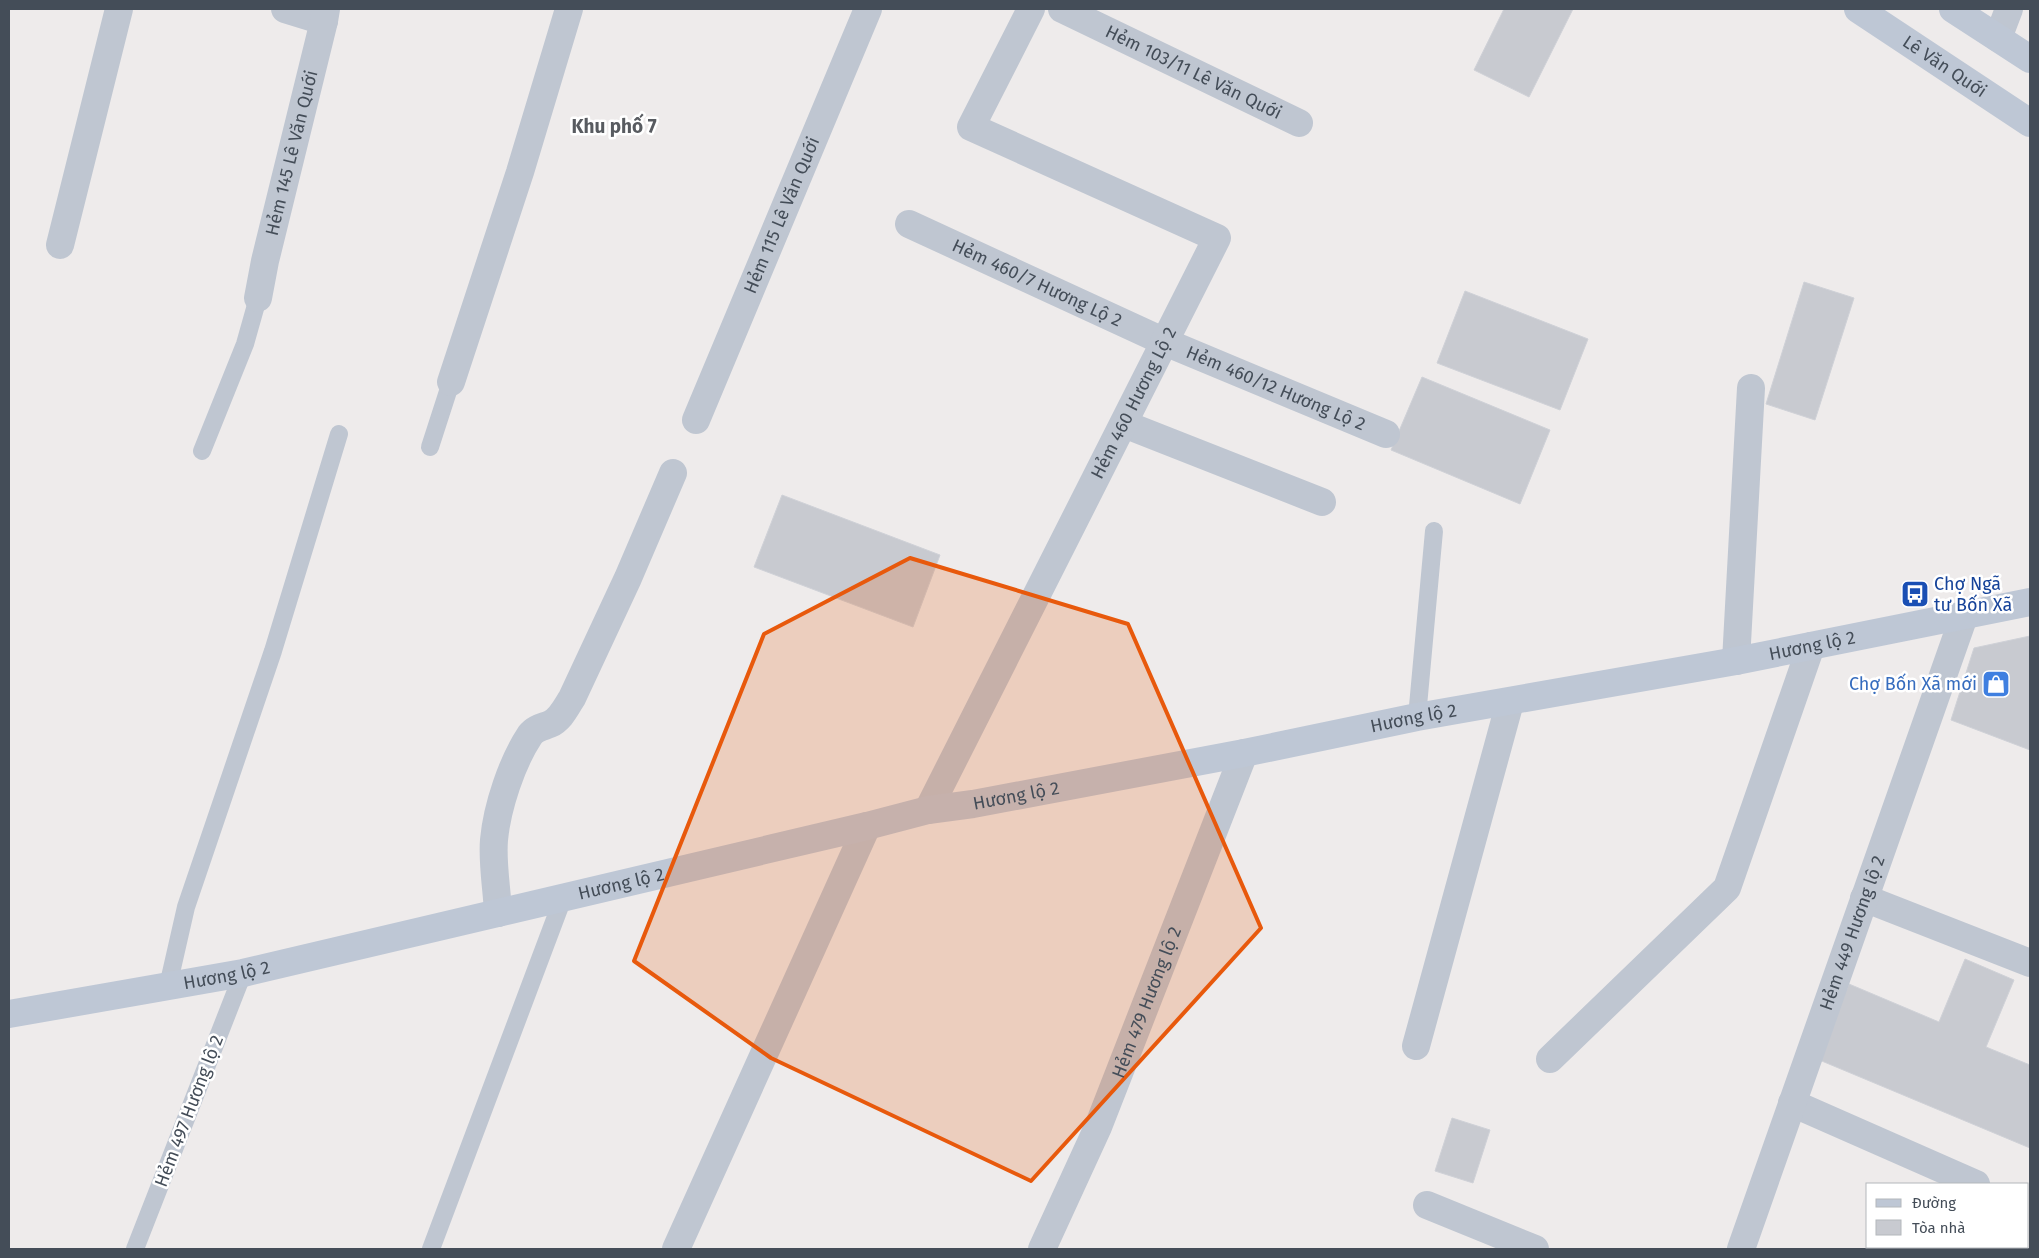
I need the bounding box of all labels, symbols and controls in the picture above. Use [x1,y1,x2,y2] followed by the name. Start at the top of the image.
[1102,20,1285,124] street label: Hẻm 103/11 Lê Văn Quới
[1898,31,1991,102] street label: Lê Văn Quới
[261,68,323,238] street label: Hẻm 145 Lê Văn Quới
[571,113,657,138] district label: Khu phố 7
[739,134,824,297] street label: Hẻm 115 Lê Văn Quới
[949,234,1126,332] street label: Hẻm 460/7 Hương Lộ 2
[1086,323,1181,483] street label: Hẻm 460 Hương Lộ 2
[1183,341,1369,435] street label: Hẻm 460/12 Hương Lộ 2
[1934,573,2012,616] place label: Chợ Ngã tư Bốn Xã
[1900,579,1930,609] bus stop icon: Chợ Ngã tư Bốn Xã
[1767,626,1857,665] street label: Hương lộ 2
[1981,669,2011,699] shop icon: Chợ Bốn Xã mới
[1849,673,1977,695] place label: Chợ Bốn Xã mới
[1368,699,1459,737] street label: Hương lộ 2
[971,777,1061,815] street label: Hương lộ 2
[1815,852,1890,1013] street label: Hẻm 449 Hương lộ 2
[576,863,666,905] street label: Hương lộ 2
[1107,923,1186,1081] street label: Hẻm 479 Hương lộ 2
[182,956,272,994] street label: Hương lộ 2
[150,1032,228,1190] street label: Hẻm 497 Hương lộ 2
[1866,1183,2029,1248] legend
[1912,1194,1956,1212] text: Đường
[1912,1219,1965,1237] text: Tòa nhà

